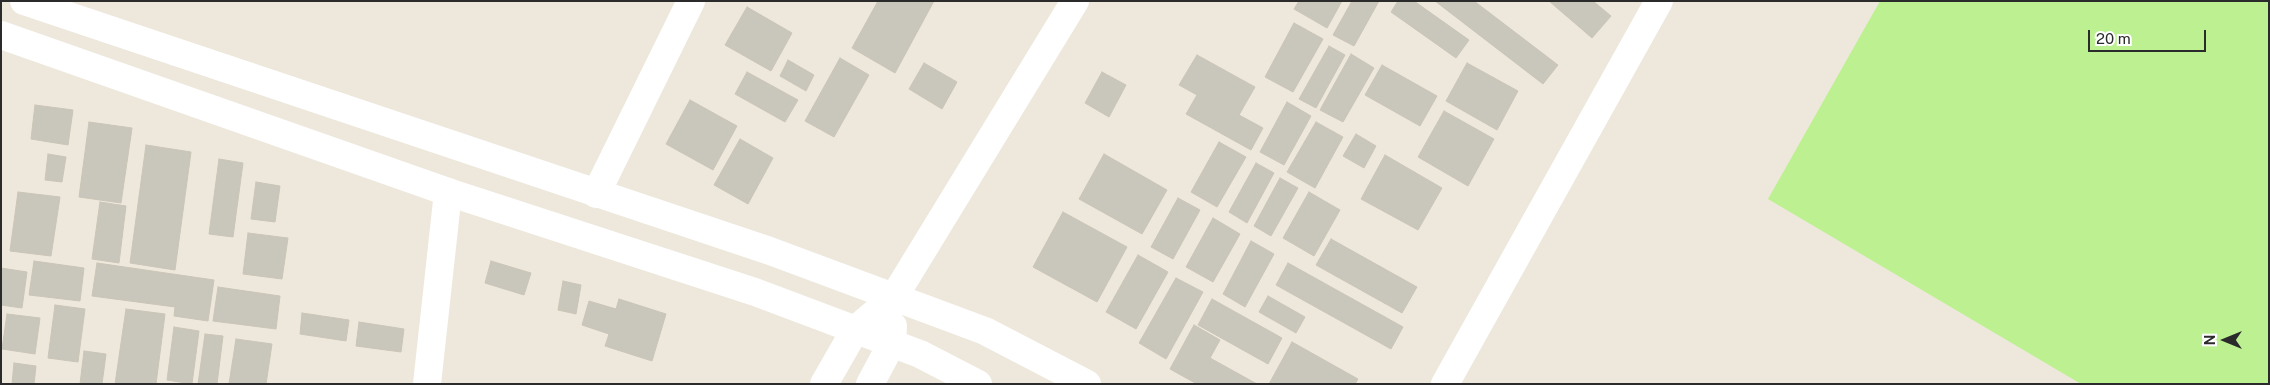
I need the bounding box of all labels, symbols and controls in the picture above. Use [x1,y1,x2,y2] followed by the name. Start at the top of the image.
[2090,20,2208,52] scale bar
[2096,30,2131,47] text: 20 m
[2200,315,2250,365] north arrow
[2202,335,2218,345] text: N

